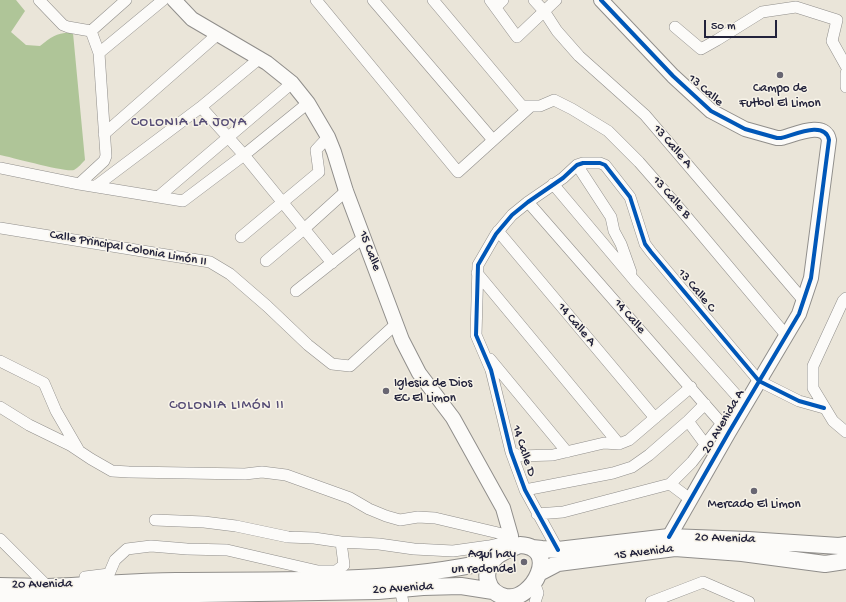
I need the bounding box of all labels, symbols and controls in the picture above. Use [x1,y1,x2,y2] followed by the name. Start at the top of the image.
[706,12,779,38] scale bar
[711,20,736,34] text: 50 m
[775,70,785,80] marker: Campo de Futbol El Limon
[684,71,726,111] street label: 13 Calle
[739,81,821,112] place label: Campo de Futbol El Limon
[131,115,247,131] district label: COLONIA LA JOYA
[649,122,695,172] street label: 13 Calle A
[648,173,694,223] street label: 13 Calle B
[48,228,208,270] street label: Calle Principal Colonia Limón II
[354,229,384,273] street label: 15 Calle
[673,266,719,316] street label: 13 Calle C
[610,296,648,338] street label: 14 Calle
[553,300,599,350] street label: 14 Calle A
[394,376,472,407] place label: Iglesia de Dios EC El Limon
[381,386,391,396] marker: Iglesia de Dios EC El Limon
[699,387,749,457] street label: 20 Avenida A
[169,398,285,414] district label: COLONIA LIMÓN II
[507,424,539,478] street label: 14 Calle D
[749,486,759,496] marker: Mercado El Limon
[707,497,801,513] place label: Mercado El Limon
[694,530,756,548] street label: 20 Avenida
[614,542,674,564] street label: 15 Avenida
[452,547,516,578] place label: Aquí hay un redondel
[519,557,529,567] marker: Aquí hay un redondel
[11,577,73,593] street label: 20 Avenida
[372,579,434,599] street label: 20 Avenida

